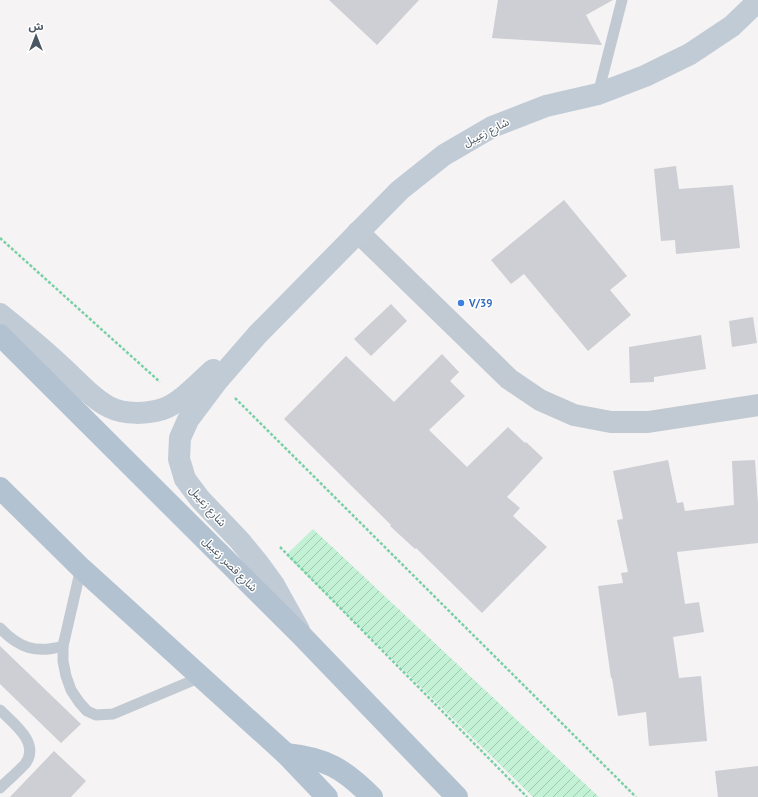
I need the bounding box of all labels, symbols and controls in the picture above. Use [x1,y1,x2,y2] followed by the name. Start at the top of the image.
[16,16,56,56] north arrow
[28,19,44,33] text: ش
[461,114,512,150] street label: شارع زعيبل
[468,296,493,310] place label: V/39
[456,298,466,308] marker: V/39
[186,483,230,530] street label: شارع زعيبل
[199,534,261,595] street label: شارع قصر زعبيل

